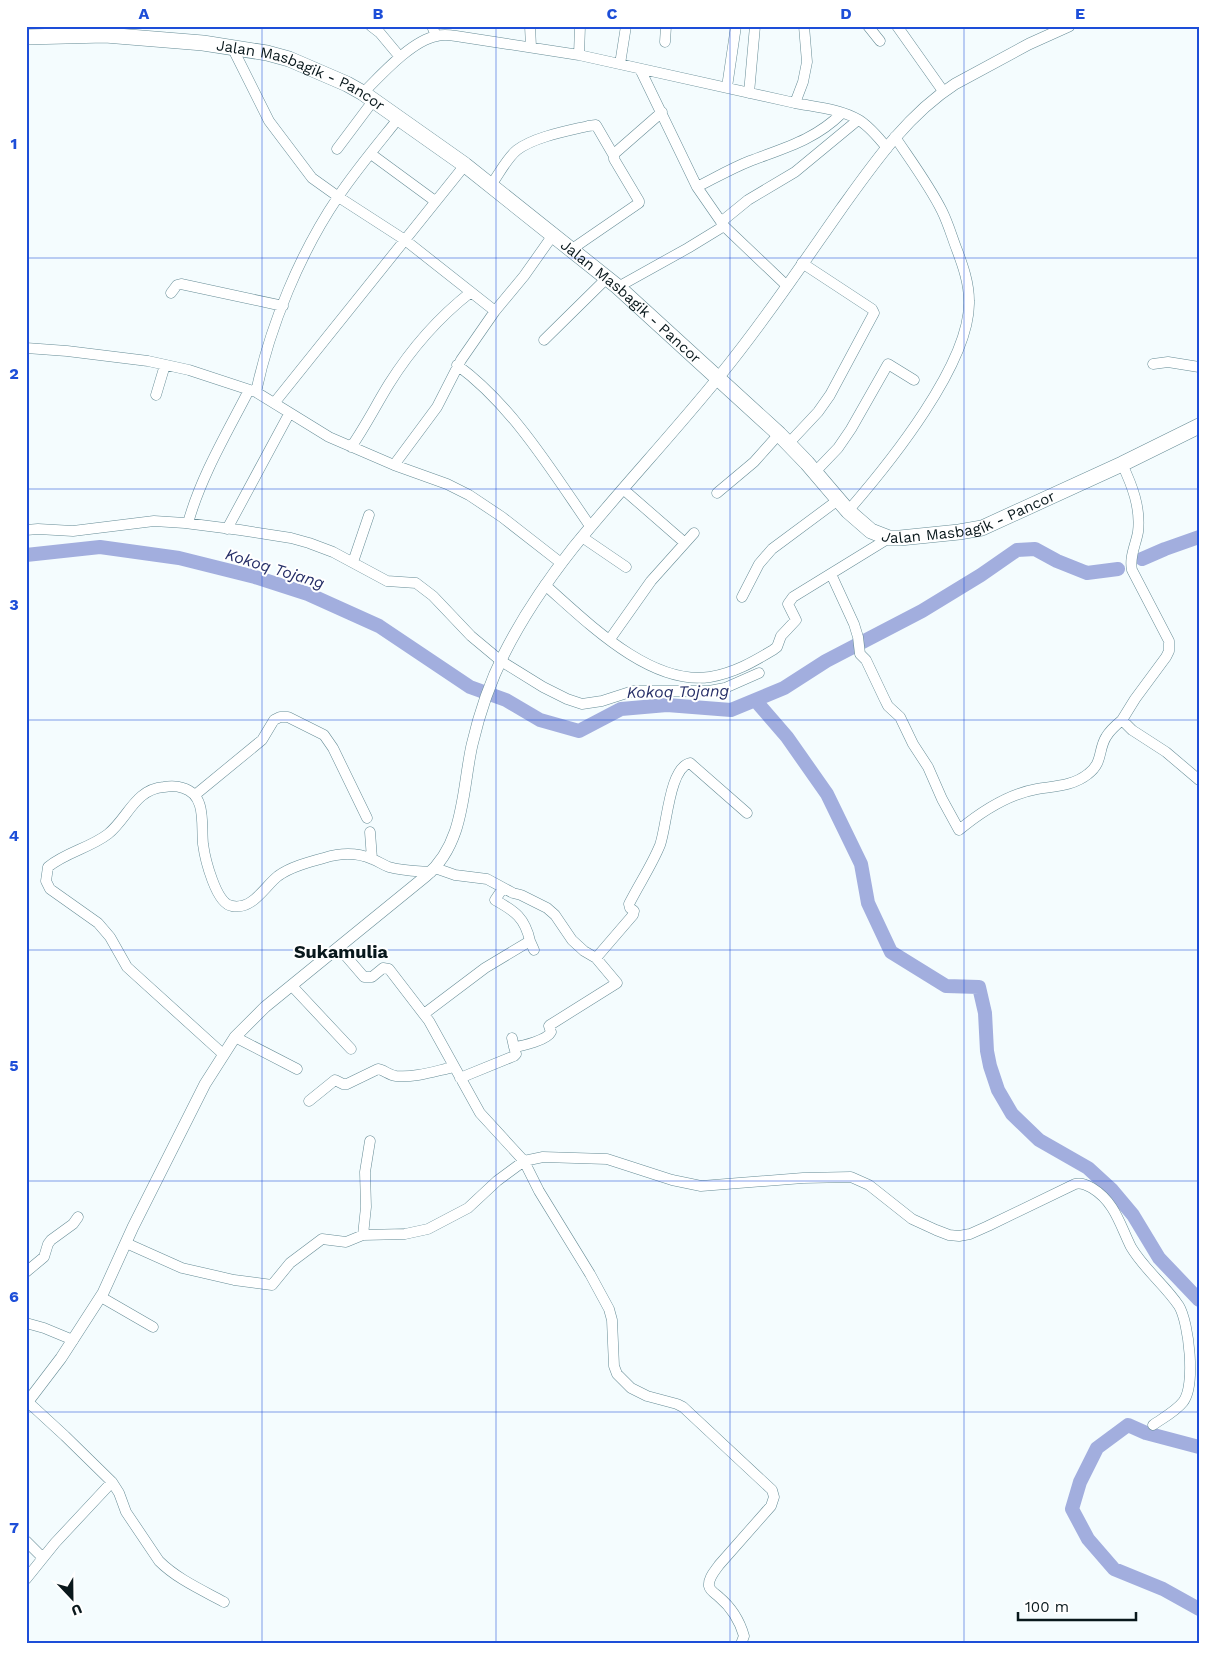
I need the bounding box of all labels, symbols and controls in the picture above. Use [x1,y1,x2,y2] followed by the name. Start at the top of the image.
[139,4,150,23] text: A
[373,4,384,23] text: B
[607,4,618,23] text: C
[840,4,852,23] text: D
[1075,4,1085,23] text: E
[215,36,388,114] street label: Jalan Masbagik - Pancor
[11,134,17,153] text: 1
[557,236,705,367] street label: Jalan Masbagik - Pancor
[9,364,19,383] text: 2
[879,487,1058,547] street label: Jalan Masbagik - Pancor
[223,544,327,593] water label: Kokoq Tojang
[9,595,19,614] text: 3
[627,681,730,702] water label: Kokoq Tojang
[9,826,19,845] text: 4
[294,941,389,962] district label: Sukamulia
[9,1056,19,1075] text: 5
[9,1287,19,1306] text: 6
[9,1518,19,1537] text: 7
[48,1572,98,1622] north arrow
[1018,1590,1135,1622] scale bar
[1025,1598,1069,1616] text: 100 m
[69,1601,84,1619] text: U

